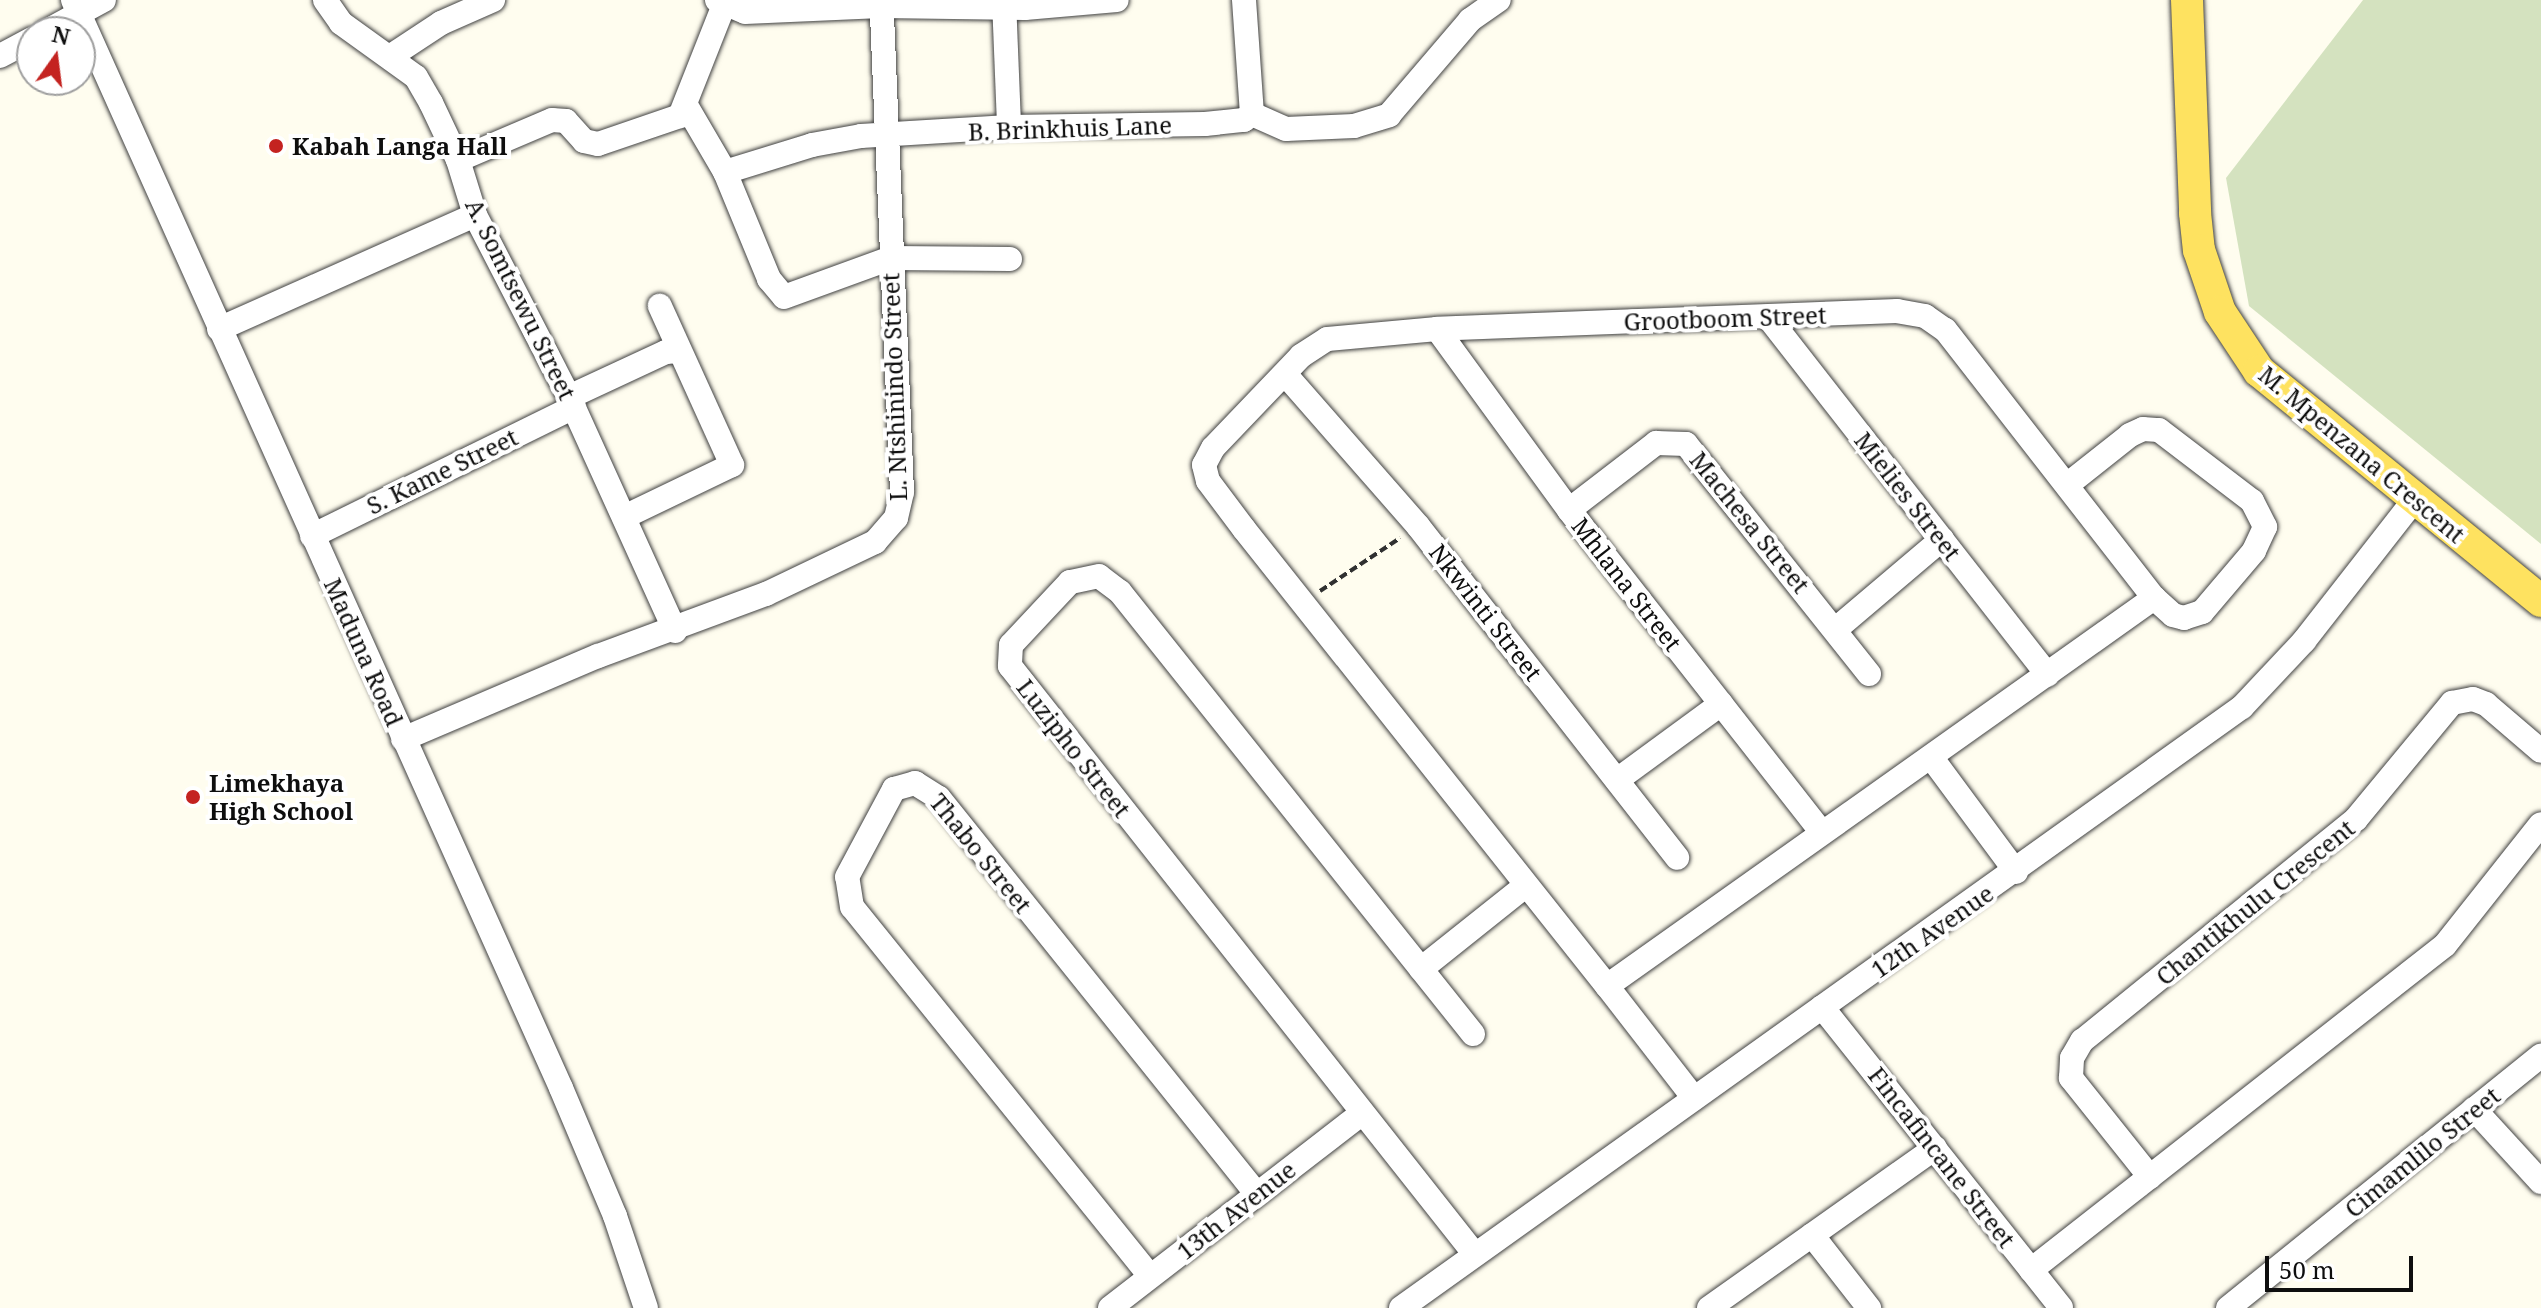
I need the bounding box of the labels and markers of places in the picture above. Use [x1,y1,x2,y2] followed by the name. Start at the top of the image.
[292,132,507,160] place label: Kabah Langa Hall
[267,137,285,155] marker: Kabah Langa Hall
[209,769,353,825] place label: Limekhaya High School
[184,788,202,806] marker: Limekhaya High School

